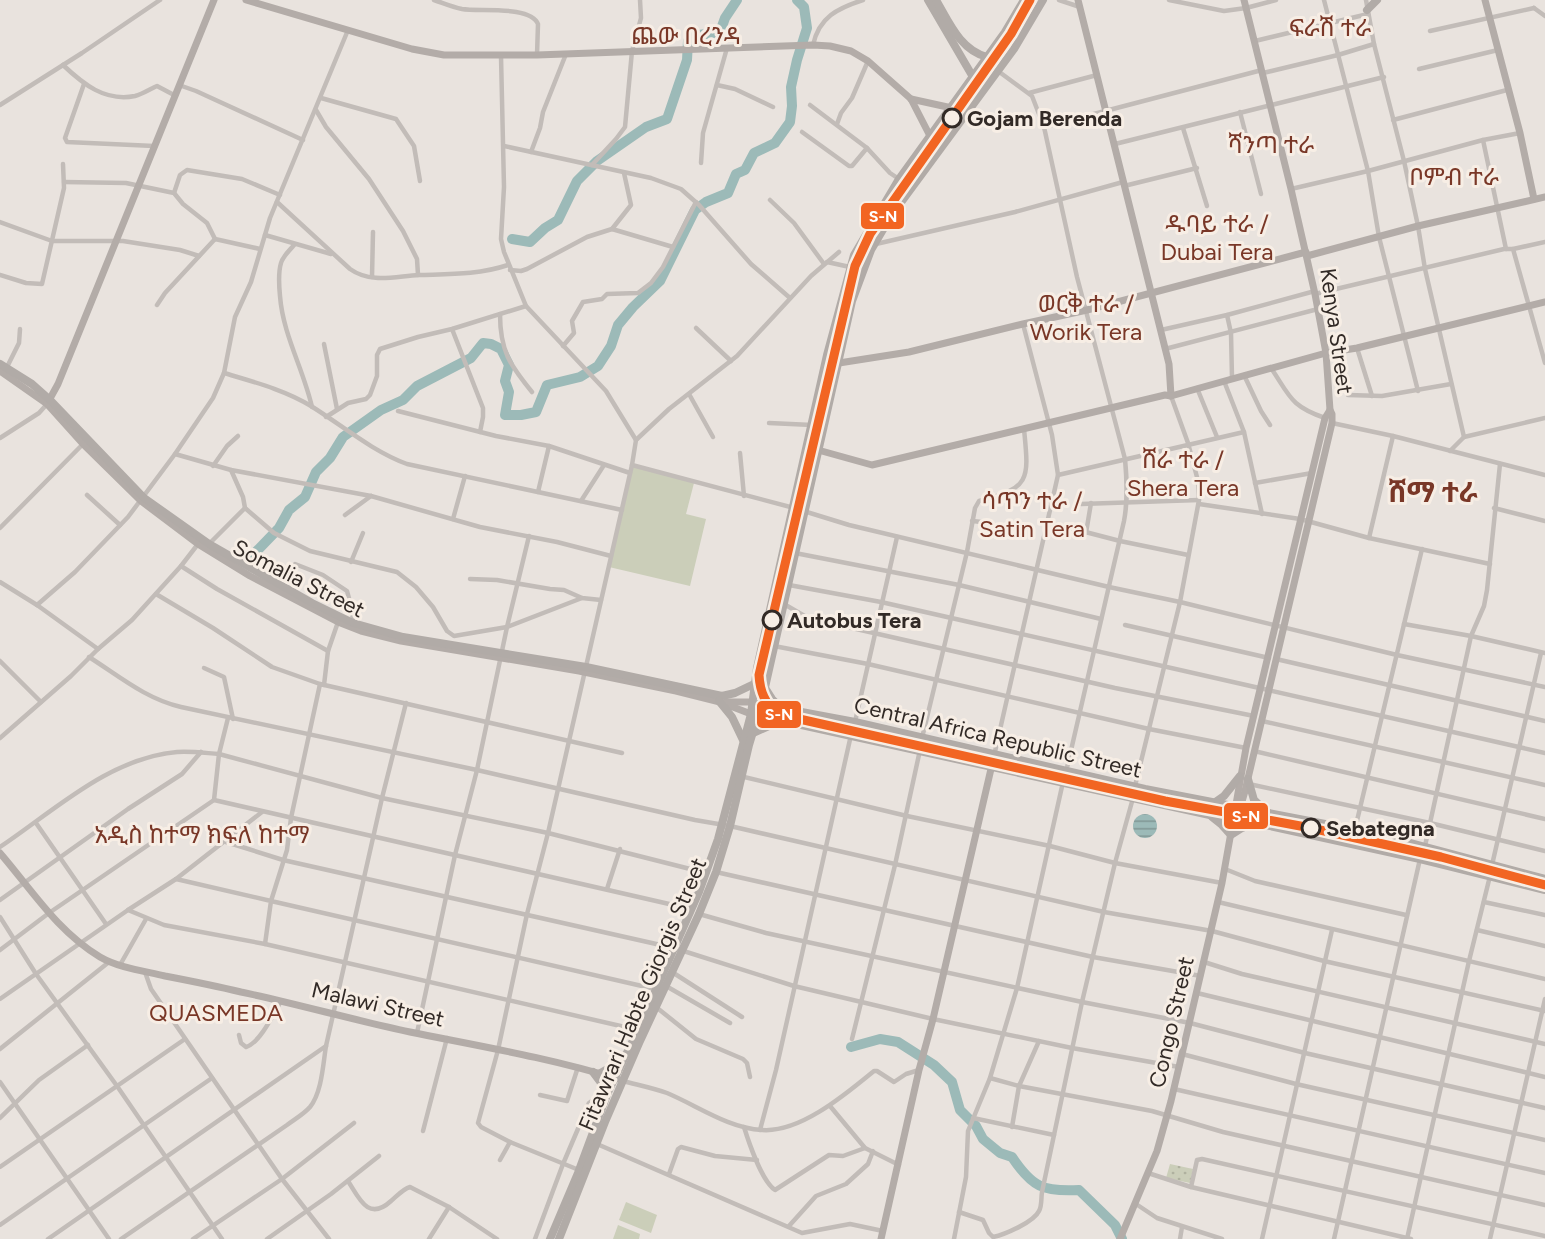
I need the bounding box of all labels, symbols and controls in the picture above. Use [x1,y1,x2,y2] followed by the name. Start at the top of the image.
[1289,13,1371,42] district label: ፍራሽ ተራ
[631,21,741,50] district label: ጨው በረንዳ
[967,105,1122,132] place label: Gojam Berenda
[942,108,962,128] marker: Gojam Berenda
[1228,130,1314,159] district label: ሻንጣ ተራ
[1409,162,1499,191] district label: ቦምብ ተራ
[860,202,905,230] line badge: S-N
[869,207,897,226] text: S-N
[1161,209,1273,266] district label: ዱባይ ተራ / Dubai Tera
[1314,266,1359,396] street label: Kenya Street
[1030,289,1142,346] district label: ወርቅ ተራ / Worik Tera
[1127,445,1239,502] district label: ሸራ ተራ / Shera Tera
[1388,475,1478,509] district label: ሸማ ተራ
[979,486,1085,543] district label: ሳጥን ተራ / Satin Tera
[228,534,369,623] street label: Somalia Street
[787,607,921,634] place label: Autobus Tera
[762,610,782,630] marker: Autobus Tera
[851,691,1144,784] street label: Central Africa Republic Street
[756,700,802,729] line badge: S-N
[765,705,793,724] text: S-N
[1223,802,1269,830] line badge: S-N
[1232,807,1260,826] text: S-N
[1326,815,1435,842] place label: Sebategna
[1301,818,1321,838] marker: Sebategna
[94,820,310,849] district label: አዲስ ከተማ ክፍለ ከተማ
[573,854,712,1135] street label: Fitawrari Habte Giorgis Street
[1143,954,1200,1090] street label: Congo Street
[309,976,447,1033] street label: Malawi Street
[149,998,284,1027] district label: QUASMEDA

